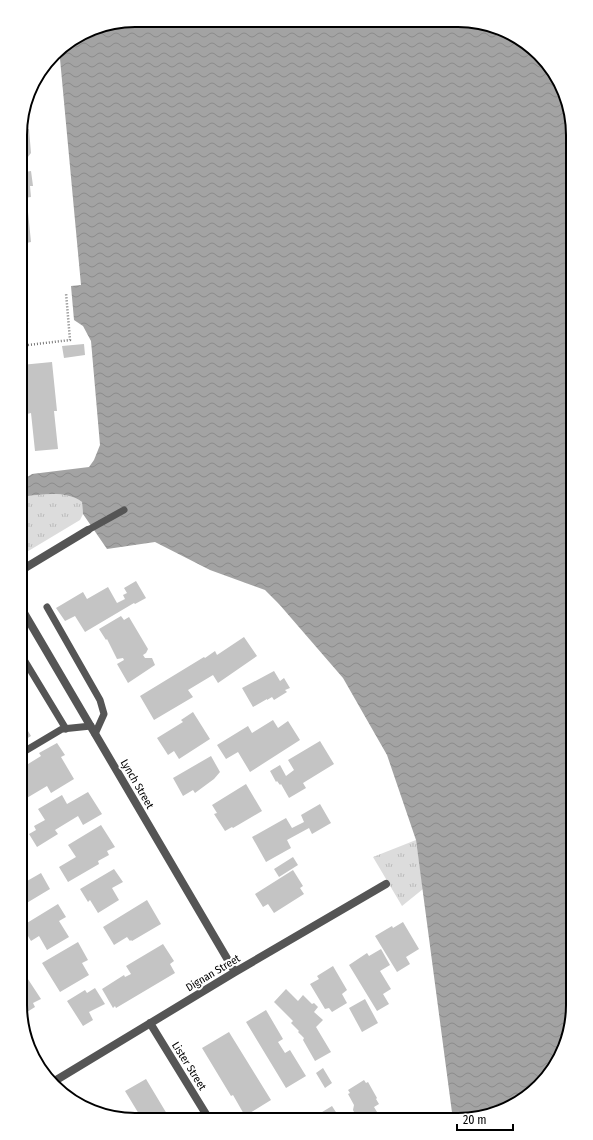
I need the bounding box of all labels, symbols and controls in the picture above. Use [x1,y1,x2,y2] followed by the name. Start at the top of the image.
[118,757,157,811] street label: Lynch Street
[184,952,243,994] street label: Dignan Street
[169,1039,209,1093] street label: Lister Street
[457,1106,513,1132] scale bar
[463,1113,487,1127] text: 20 m

